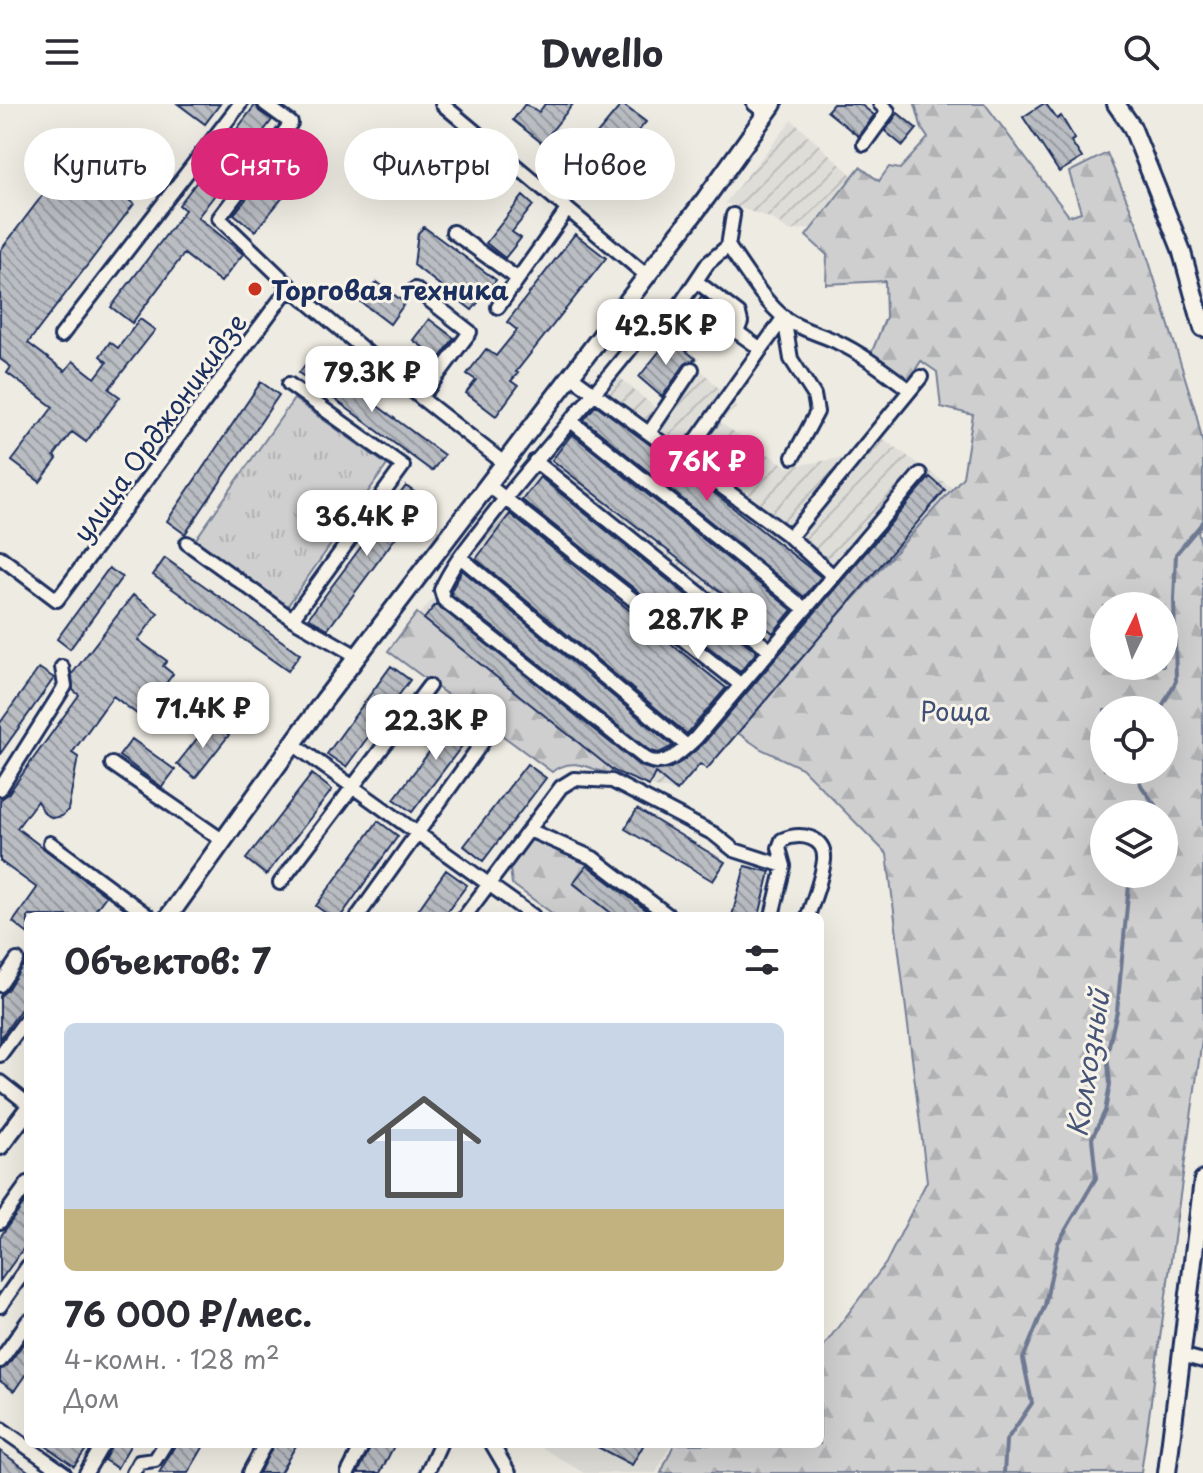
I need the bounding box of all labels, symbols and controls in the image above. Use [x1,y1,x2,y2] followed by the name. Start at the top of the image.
[540,25,663,79] text: Dwello
[40,30,84,74] icon: menu
[1119,30,1163,74] icon: search
[24,128,175,200] chip: Купить
[191,128,328,200] chip: Снять
[344,128,519,200] chip: Фильтры
[535,128,675,200] chip: Новое
[271,270,509,309] place label: Торговая техника
[246,280,264,298] marker: Торговая техника
[592,299,740,367] pin: 42.5K ₽
[63,305,255,549] street label: улица Орджоникидзе
[615,305,717,344] text: 42.5K ₽
[298,346,446,414] pin: 79.3K ₽
[323,352,421,391] text: 79.3K ₽
[651,435,763,503] pin: 76K ₽
[668,441,746,480] text: 76K ₽
[293,490,441,558] pin: 36.4K ₽
[315,496,419,535] text: 36.4K ₽
[1090,592,1178,680] north arrow
[1090,592,1178,888] map controls
[624,593,772,661] pin: 28.7K ₽
[647,599,749,638] text: 28.7K ₽
[129,682,277,750] pin: 71.4K ₽
[155,688,251,727] text: 71.4K ₽
[920,691,991,730] park label: Роща
[362,694,510,762] pin: 22.3K ₽
[1090,696,1178,784] button: locate
[384,700,488,739] text: 22.3K ₽
[1090,800,1178,888] button: layers
[64,934,271,986] text: Объектов: 7
[740,938,784,982] icon: filters
[1054,983,1120,1140] water label: Колхозный
[352,1075,496,1219] icon: home
[64,1287,312,1339] text: 76 000 ₽/мес.
[64,1339,280,1378] text: 4-комн. · 128 m²
[64,1378,120,1417] text: Дом

